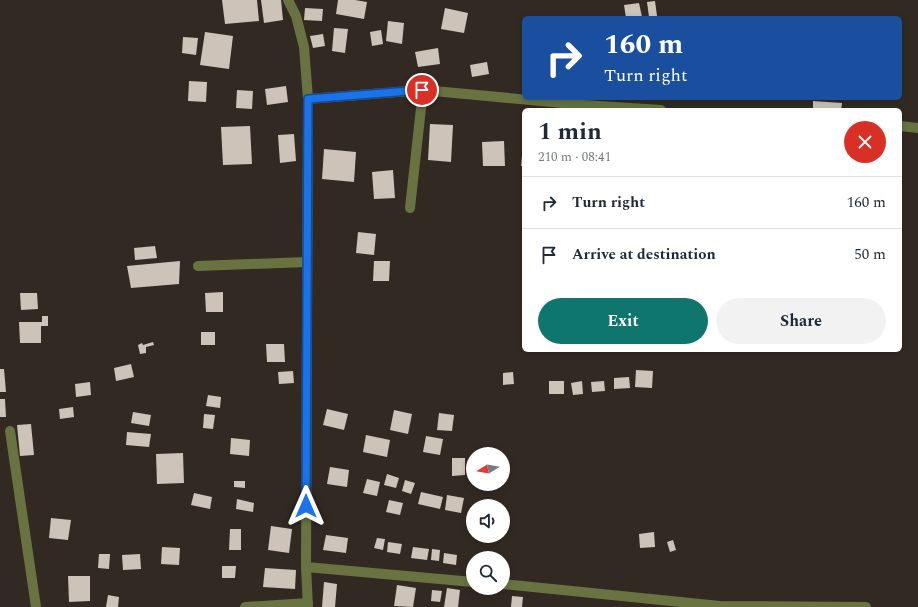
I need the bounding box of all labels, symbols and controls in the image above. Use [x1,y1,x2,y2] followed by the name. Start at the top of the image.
[604,23,683,66] text: 160 m
[538,32,590,84] icon: right
[604,62,687,89] text: Turn right
[405,73,439,107] pin
[411,79,433,101] icon: arrive
[538,114,602,150] text: 1 min
[844,121,886,163] button: close
[538,147,611,167] text: 210 m · 08:41
[572,191,645,214] text: Turn right
[847,191,886,214] text: 160 m
[538,192,560,214] icon: right
[572,243,716,266] text: Arrive at destination
[854,243,886,266] text: 50 m
[538,244,560,266] icon: arrive
[538,298,708,344] button: Exit
[716,298,886,344] button: Share
[466,447,510,491] north arrow
[466,447,510,595] map controls
[285,485,327,527] position arrow
[466,499,510,543] button: sound
[466,551,510,595] button: search

